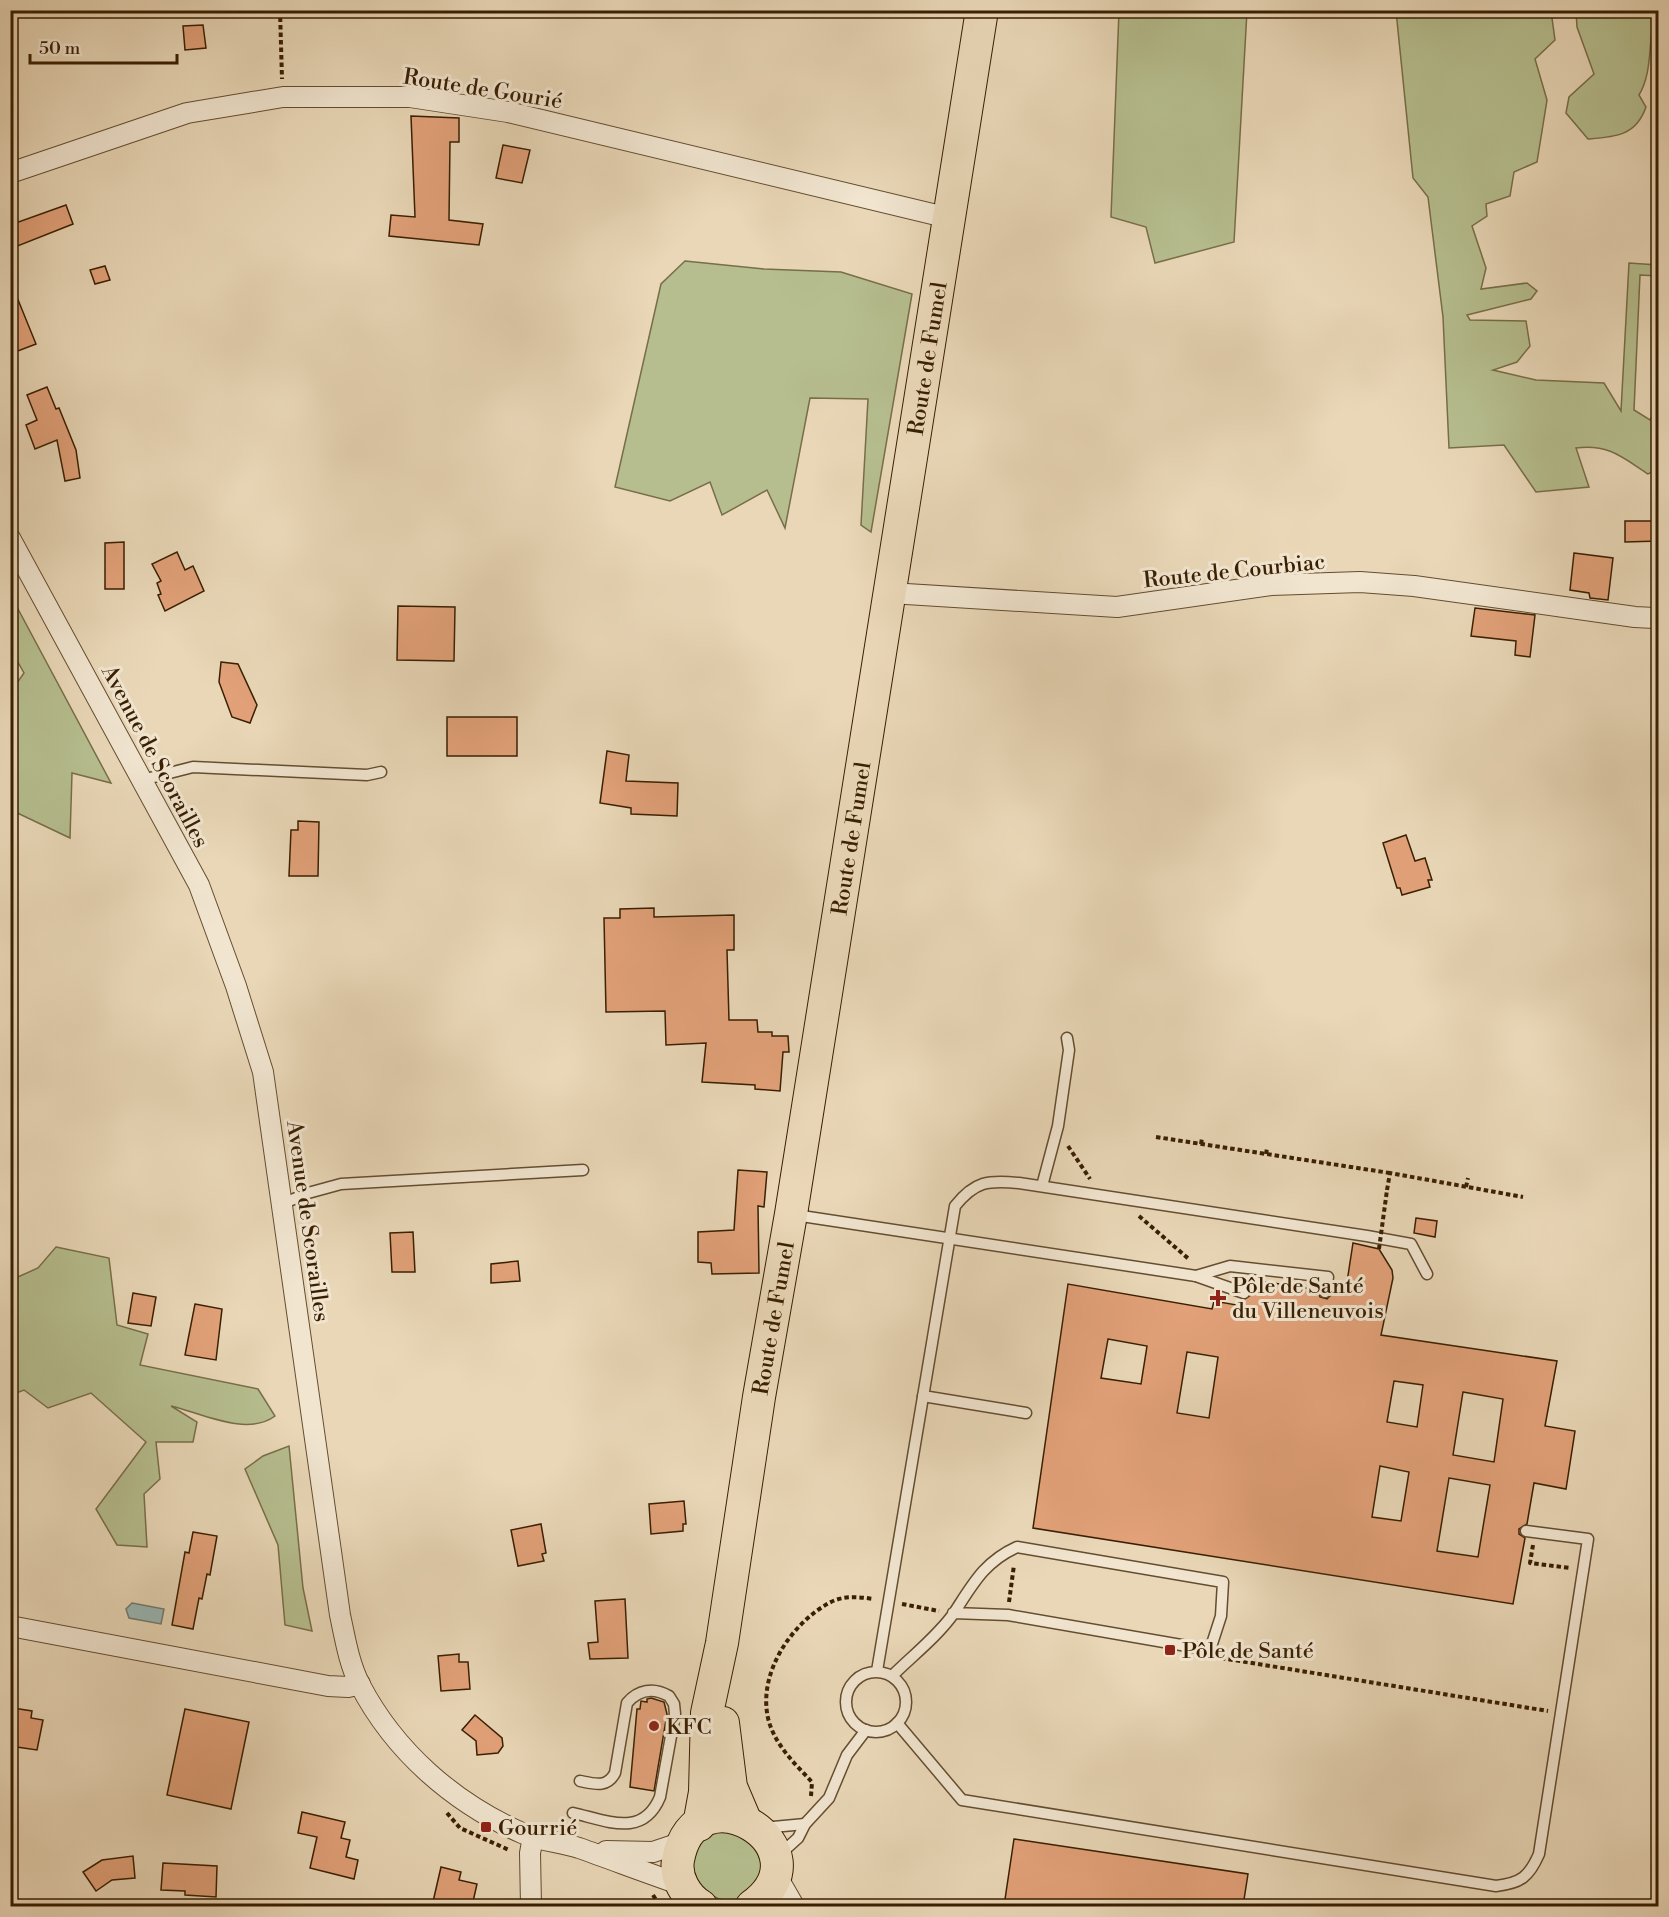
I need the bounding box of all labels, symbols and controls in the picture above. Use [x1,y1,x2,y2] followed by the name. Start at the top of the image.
[30,27,177,65] scale bar
[39,37,81,60] text: 50 m
[401,64,564,115] street label: Route de Gourié
[903,279,954,437] street label: Route de Fumel
[1142,549,1326,594] street label: Route de Courbiac
[95,660,214,853] street label: Avenue de Scorailles
[827,759,878,917] street label: Route de Fumel
[280,1118,335,1324] street label: Avenue de Scorailles
[748,1239,801,1397] street label: Route de Fumel
[1232,1273,1384,1325] place label: Pôle de Santé du Villeneuvois
[1209,1289,1227,1307] marker: Pôle de Santé du Villeneuvois
[1182,1638,1314,1665] place label: Pôle de Santé
[1163,1643,1177,1657] marker: Pôle de Santé
[666,1714,712,1741] place label: KFC
[647,1719,661,1733] marker: KFC
[498,1815,577,1842] place label: Gourrié
[479,1820,493,1834] marker: Gourrié

